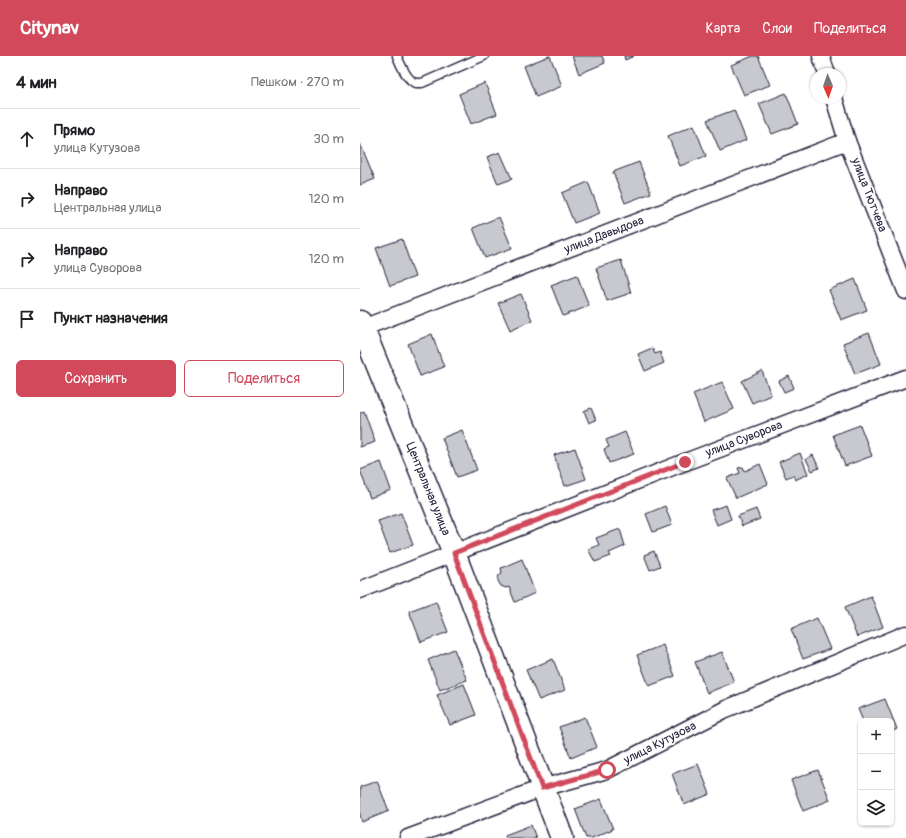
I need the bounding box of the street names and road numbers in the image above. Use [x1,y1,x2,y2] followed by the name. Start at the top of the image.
[848,155,890,234] street label: улица Тютчева
[561,213,646,257] street label: улица Давыдова
[703,417,785,461] street label: улица Суворова
[402,440,454,538] street label: Центральная улица
[620,718,699,768] street label: улица Кутузова

